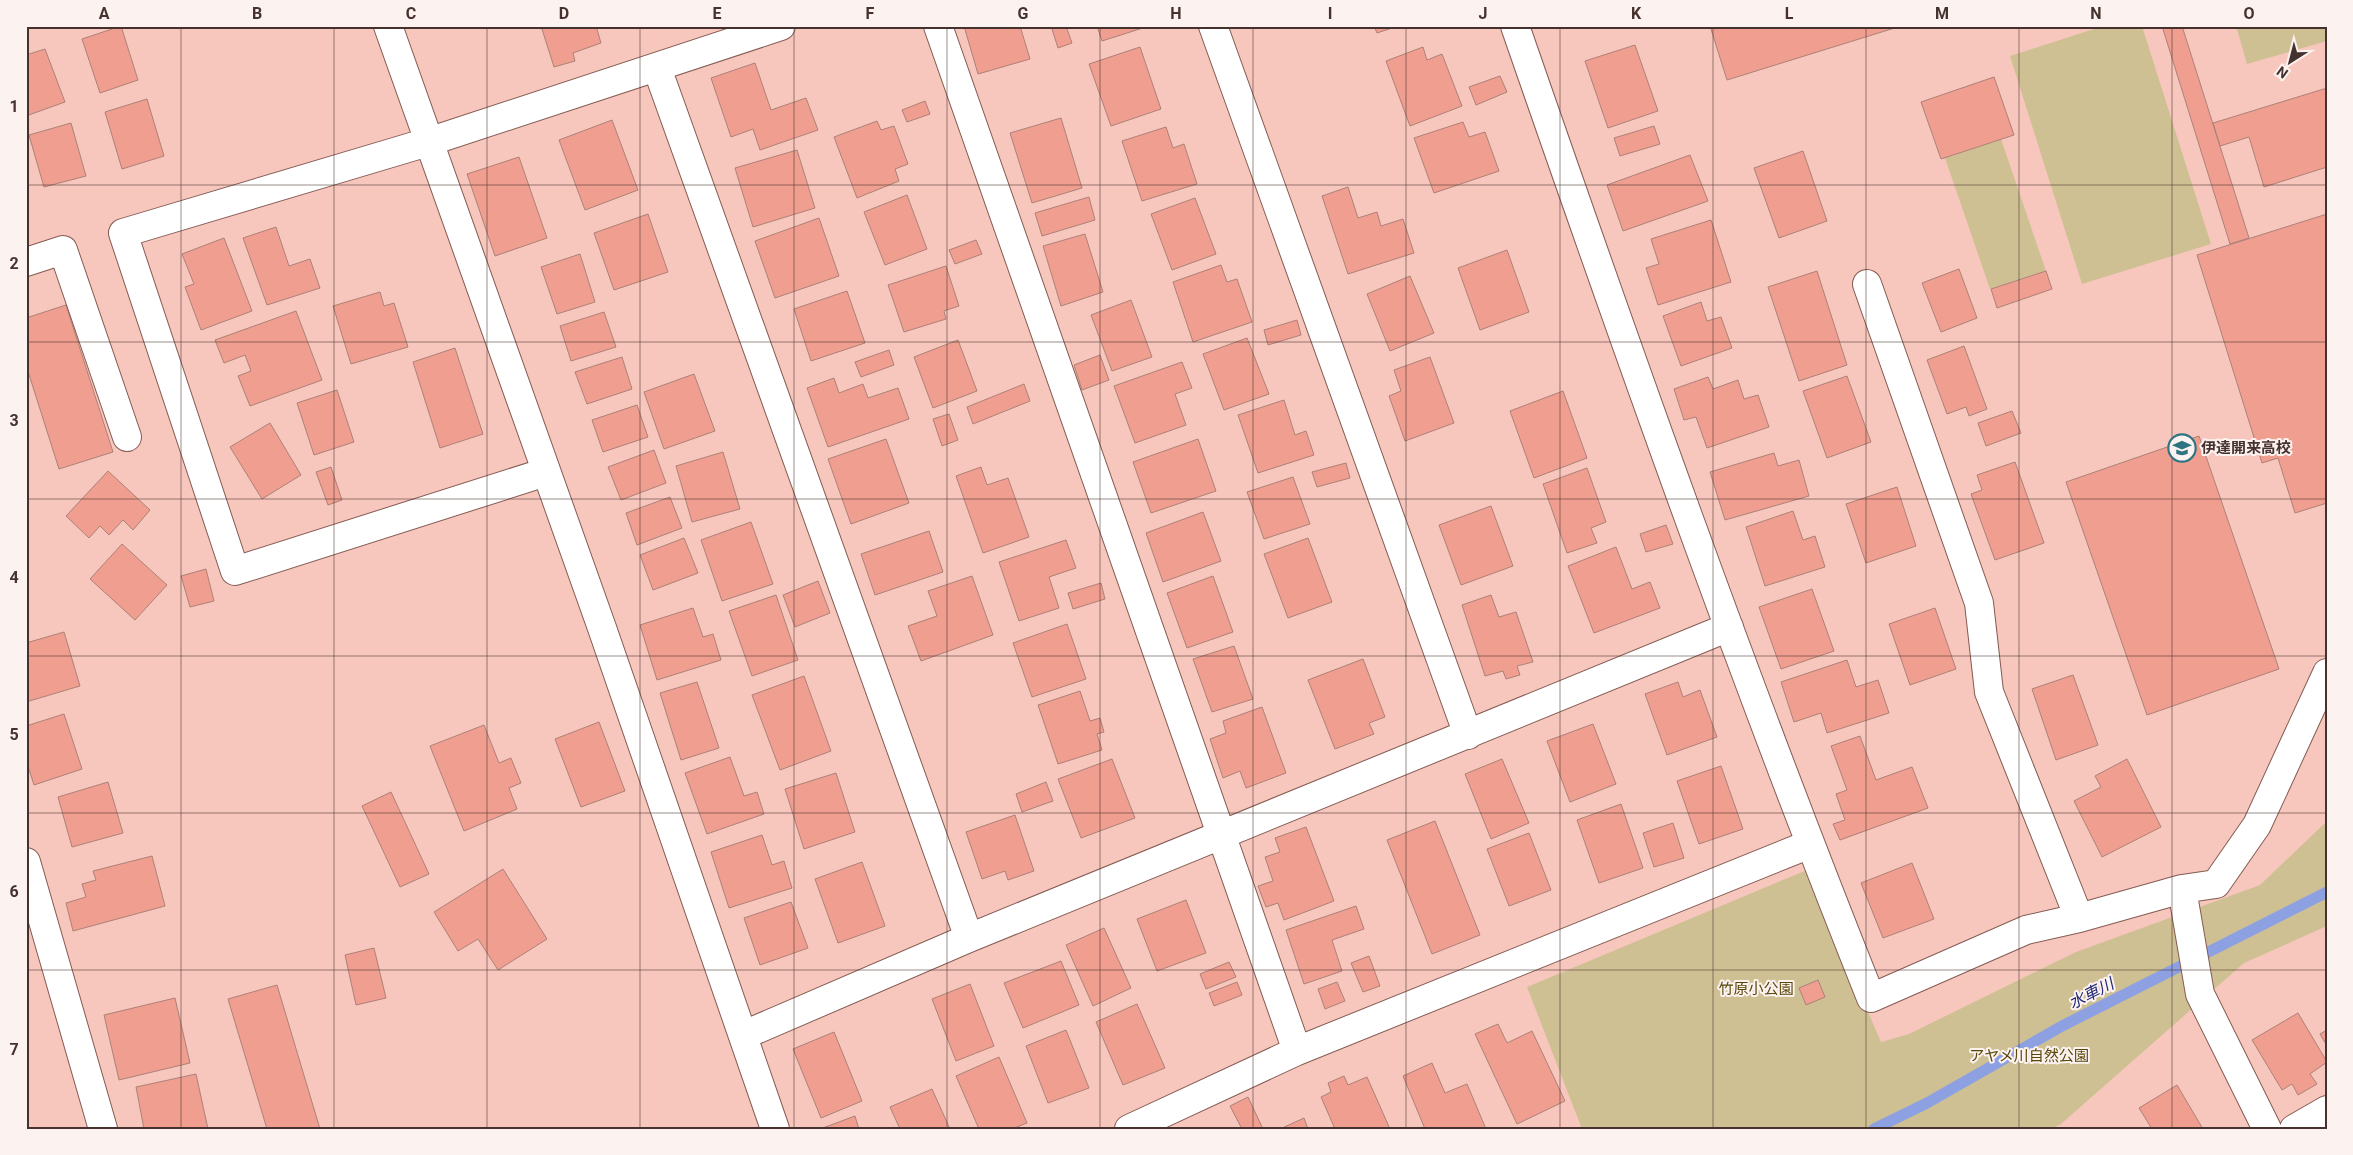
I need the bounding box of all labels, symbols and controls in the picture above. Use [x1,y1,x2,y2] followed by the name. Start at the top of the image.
[99,4,110,23] text: A
[252,4,262,23] text: B
[406,4,416,23] text: C
[559,4,569,23] text: D
[713,4,722,23] text: E
[866,4,875,23] text: F
[1018,4,1029,23] text: G
[1170,4,1182,23] text: H
[1328,4,1332,23] text: I
[1479,4,1487,23] text: J
[1631,4,1642,23] text: K
[1785,4,1794,23] text: L
[1935,4,1949,23] text: M
[2090,4,2102,23] text: N
[2243,4,2255,23] text: O
[2266,38,2316,88] north arrow
[2274,63,2291,82] text: N
[9,97,19,116] text: 1
[9,254,19,273] text: 2
[9,411,19,430] text: 3
[2167,433,2197,463] school or university icon: 伊達開来高校
[2201,439,2291,457] place label: 伊達開来高校
[9,568,19,587] text: 4
[9,725,19,744] text: 5
[9,882,19,901] text: 6
[2066,973,2119,1013] water label: 水車川
[1718,980,1794,998] park label: 竹原小公園
[9,1040,19,1059] text: 7
[1969,1047,2089,1065] park label: アヤメ川自然公園

